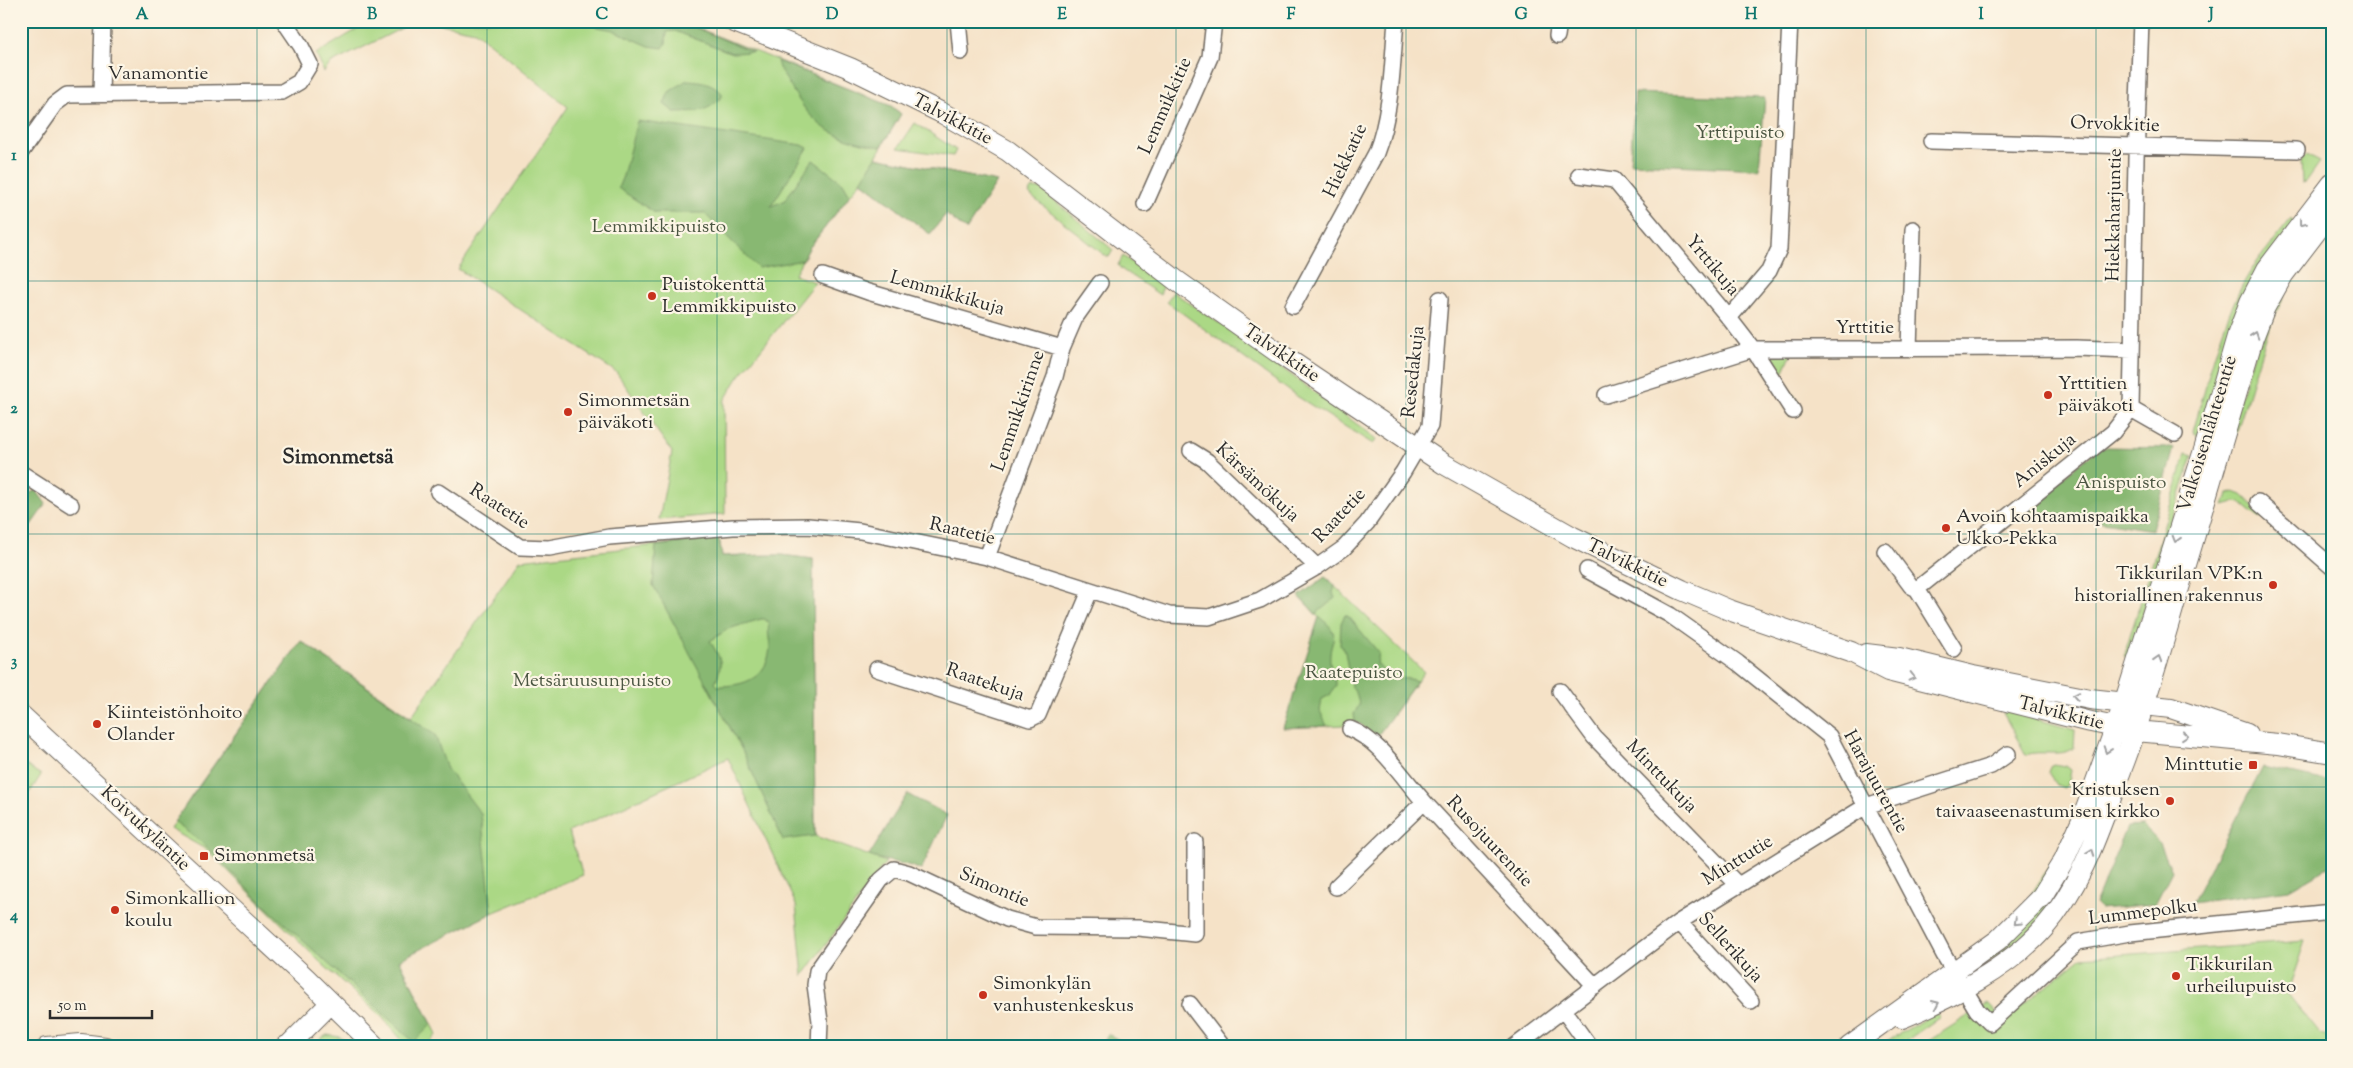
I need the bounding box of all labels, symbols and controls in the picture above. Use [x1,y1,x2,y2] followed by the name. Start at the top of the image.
[136,4,149,27] text: A
[367,4,377,27] text: B
[596,4,609,27] text: C
[826,4,839,27] text: D
[1057,4,1067,27] text: E
[1287,4,1296,27] text: F
[1514,4,1528,27] text: G
[1745,4,1758,27] text: H
[1978,4,1984,27] text: I
[2207,4,2214,27] text: J
[1133,53,1199,159] street label: Lemmikkitie
[108,61,208,88] street label: Vanamontie
[907,88,997,153] street label: Talvikkitie
[2070,110,2160,140] street label: Orvokkitie
[1317,119,1375,203] street label: Hiekkatie
[1696,120,1784,147] park label: Yrttipuisto
[11,145,17,168] text: 1
[2100,148,2130,282] street label: Hiekkaharjuntie
[592,214,726,241] park label: Lemmikkipuisto
[2299,217,2307,226] one-way arrow
[1678,229,1746,303] street label: Yrttikuja
[886,265,1008,323] street label: Lemmikkikuja
[662,272,796,321] place label: Puistokenttä Lemmikkipuisto
[646,290,658,302] marker: Puistokenttä Lemmikkipuisto
[1836,315,1894,342] street label: Yrttitie
[1237,318,1325,390] street label: Talvikkitie
[1396,324,1432,420] street label: Resedakuja
[2249,332,2259,340] one-way arrow
[986,347,1052,475] street label: Lemmikkirinne
[2171,352,2245,516] street label: Valkoisenlähteentie
[2058,371,2134,420] place label: Yrttitien päiväkoti
[578,388,690,437] place label: Simonmetsän päiväkoti
[2042,389,2054,401] marker: Yrttitien päiväkoti
[10,398,18,421] text: 2
[562,406,574,418] marker: Simonmetsän päiväkoti
[2008,427,2083,495] street label: Aniskuja
[1209,437,1305,529] street label: Kärsämökuja
[282,443,394,473] district label: Simonmetsä
[2076,470,2166,497] park label: Anispuisto
[464,477,535,537] street label: Raatetie
[1307,482,1373,550] street label: Raatetie
[1956,504,2149,553] place label: Avoin kohtaamispaikka Ukko-Pekka
[926,511,998,553] street label: Raatetie
[1940,522,1952,534] marker: Avoin kohtaamispaikka Ukko-Pekka
[1582,533,1672,595] street label: Talvikkitie
[2172,534,2182,542] one-way arrow
[2074,561,2263,610] place label: Tikkurilan VPK:n historiallinen rakennus
[2267,579,2279,591] marker: Tikkurilan VPK:n historiallinen rakennus
[11,651,18,674] text: 3
[2152,655,2162,663] one-way arrow
[942,657,1028,709] street label: Raatekuja
[1305,660,1403,687] park label: Raatepuisto
[513,668,671,695] park label: Metsäruusunpuisto
[1908,671,1917,682] one-way arrow
[2015,690,2107,738] street label: Talvikkitie
[2072,692,2080,702] one-way arrow
[107,700,242,749] place label: Kiinteistönhoito Olander
[91,718,103,730] marker: Kiinteistönhoito Olander
[1836,726,1915,839] street label: Harajuurentie
[2181,730,2189,741] one-way arrow
[1619,734,1703,820] street label: Minttukuja
[2103,745,2113,754] one-way arrow
[2165,752,2243,779] place label: Minttutie
[2247,759,2259,771] marker: Minttutie
[1936,777,2160,826] place label: Kristuksen taivaaseenastumisen kirkko
[94,780,196,878] street label: Koivukyläntie
[1439,790,1539,894] street label: Rusojuurentie
[2164,795,2176,807] marker: Kristuksen taivaaseenastumisen kirkko
[1698,829,1779,893] street label: Minttutie
[214,843,315,870] place label: Simonmetsä
[2085,848,2095,857] one-way arrow
[198,850,210,862] marker: Simonmetsä
[955,861,1034,915] street label: Simontie
[125,886,236,935] place label: Simonkallion koulu
[2087,893,2199,933] street label: Lummepolku
[109,904,121,916] marker: Simonkallion koulu
[9,905,18,928] text: 4
[1691,907,1769,990] street label: Sellerikuja
[2013,916,2022,925] one-way arrow
[2186,952,2297,1001] place label: Tikkurilan urheilupuisto
[2170,970,2182,982] marker: Tikkurilan urheilupuisto
[993,971,1134,1020] place label: Simonkylän vanhustenkeskus
[50,988,152,1020] scale bar
[977,989,989,1001] marker: Simonkylän vanhustenkeskus
[57,996,87,1017] text: 50 m
[1931,999,1940,1010] one-way arrow

